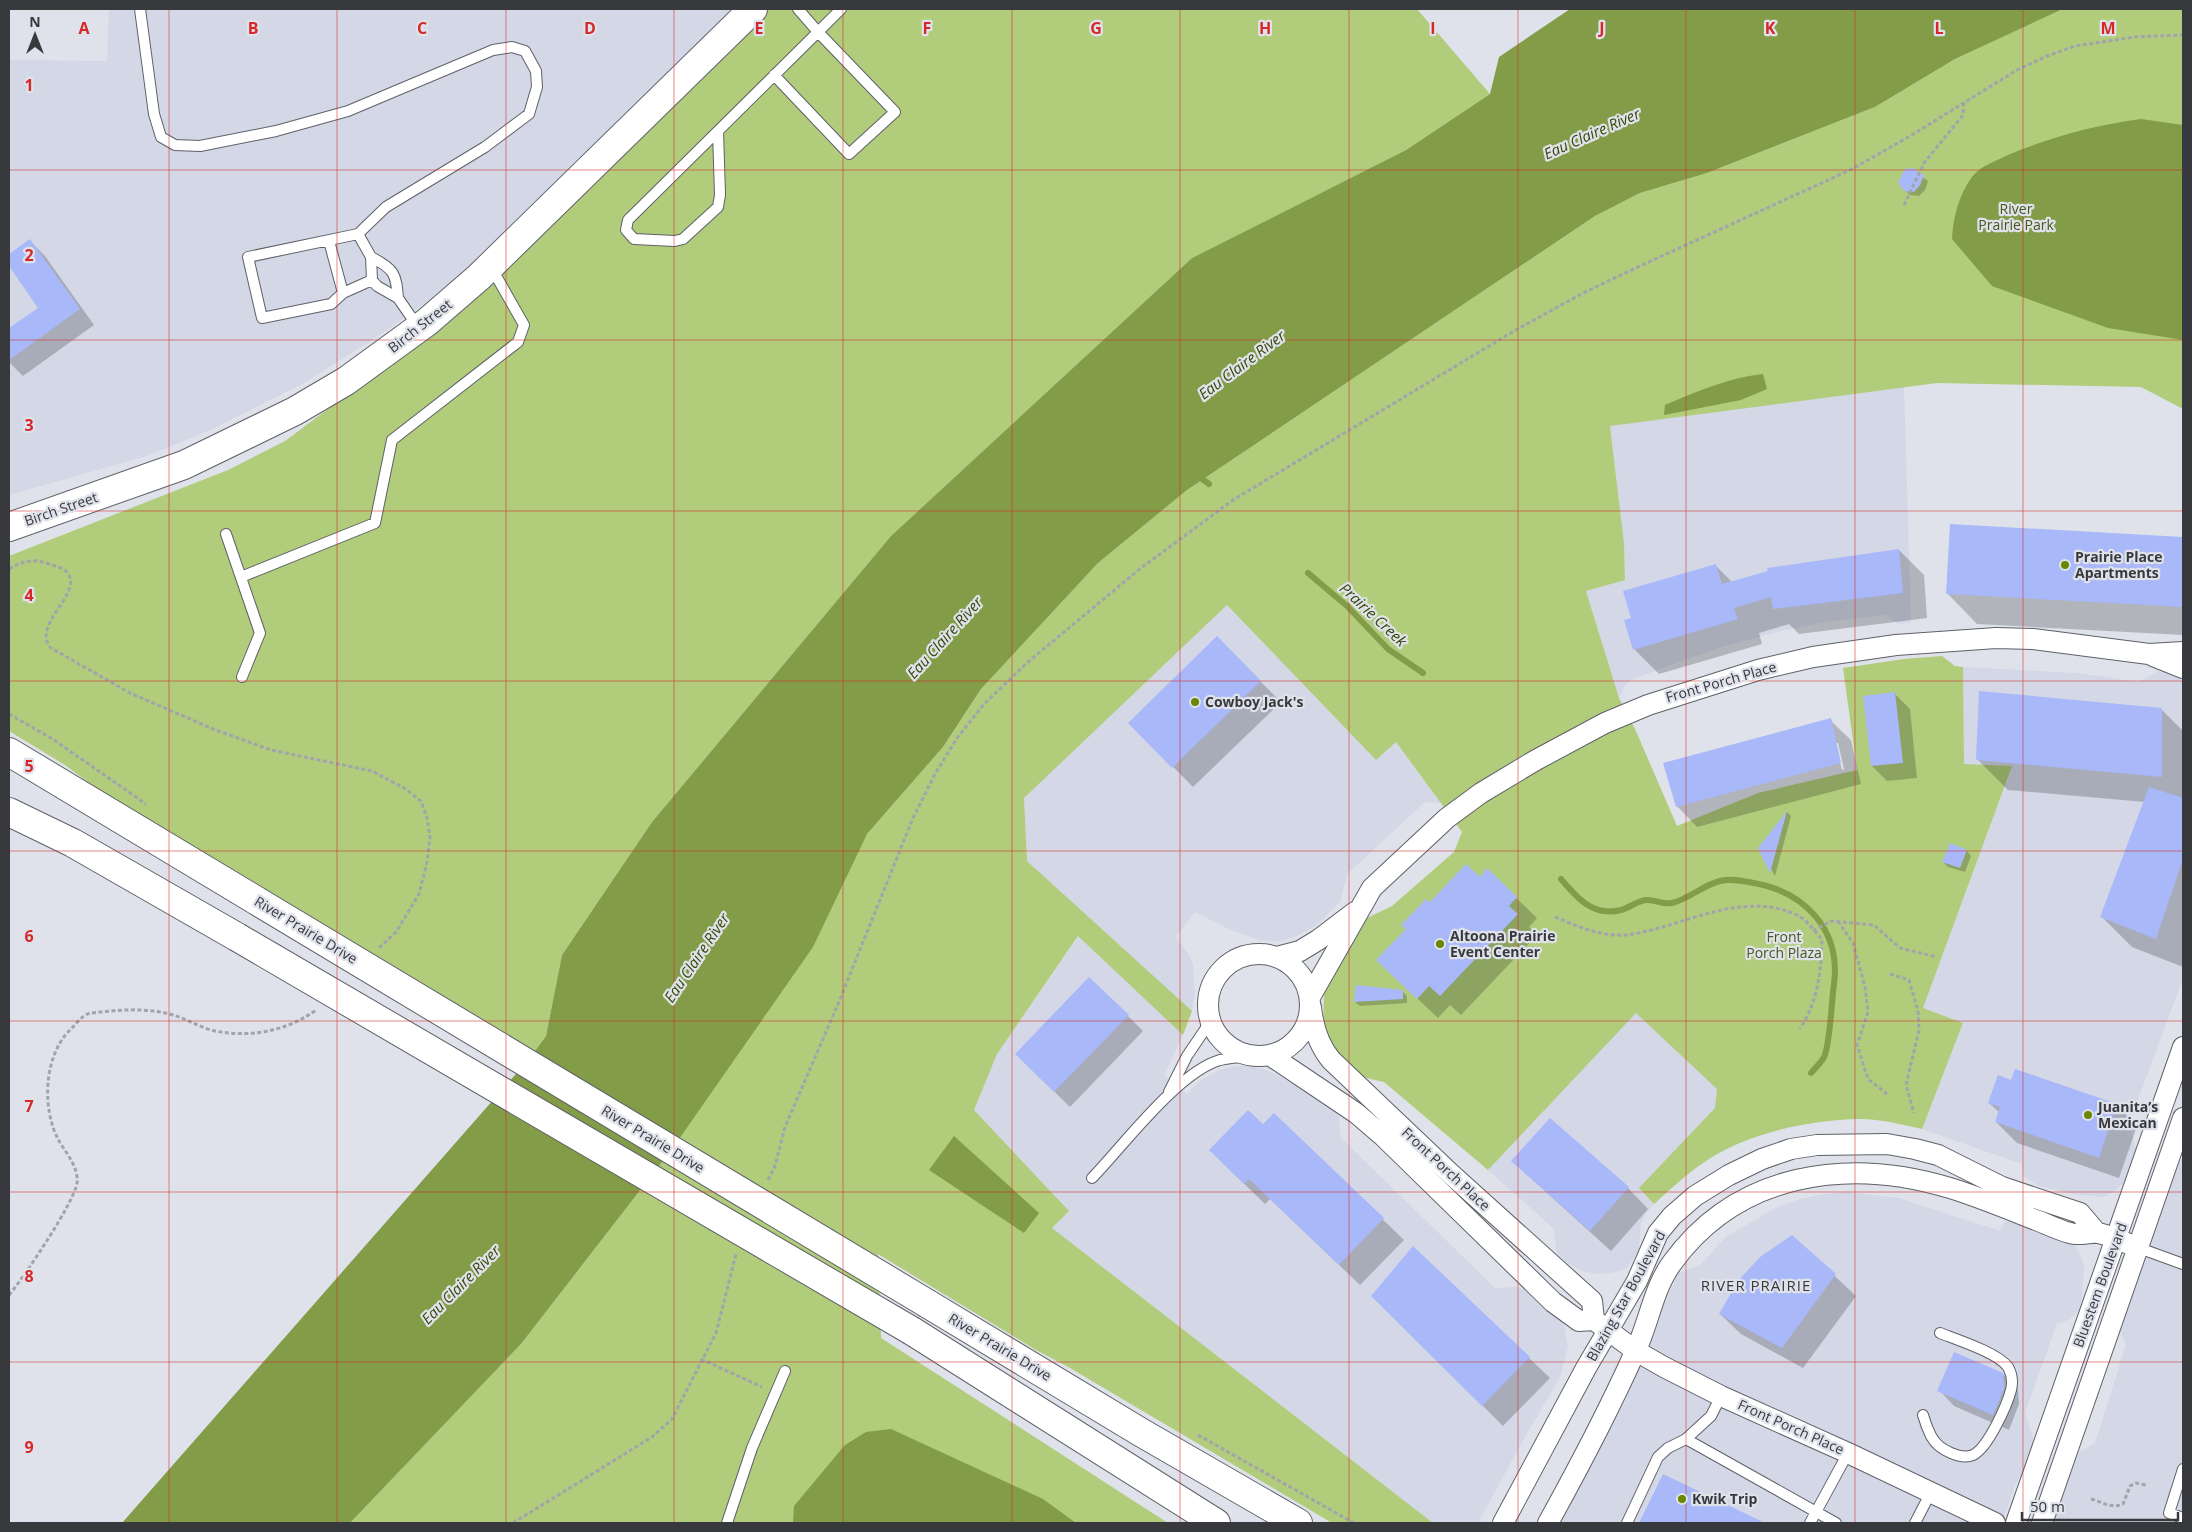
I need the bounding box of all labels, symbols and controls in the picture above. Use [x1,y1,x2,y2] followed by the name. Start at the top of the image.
[10,10,60,60] north arrow
[29,12,41,31] text: N
[78,17,90,39] text: A
[248,17,258,39] text: B
[417,17,427,39] text: C
[584,17,596,39] text: D
[755,17,764,39] text: E
[923,17,931,39] text: F
[1090,17,1102,39] text: G
[1259,17,1271,39] text: H
[1430,17,1436,39] text: I
[1597,17,1605,39] text: J
[1765,17,1776,39] text: K
[1934,17,1944,39] text: L
[2100,17,2116,39] text: M
[24,74,34,96] text: 1
[1540,102,1644,163] water label: Eau Claire River
[1978,199,2054,234] park label: River Prairie Park
[24,244,34,266] text: 2
[384,295,456,357] street label: Birch Street
[1194,324,1290,403] water label: Eau Claire River
[24,414,34,436] text: 3
[22,487,100,530] street label: Birch Street
[2075,547,2162,582] place label: Prairie Place Apartments
[2059,559,2071,571] marker: Prairie Place Apartments
[1336,578,1412,651] water label: Prairie Creek
[24,584,34,606] text: 4
[902,591,987,683] water label: Eau Claire River
[1663,657,1779,706] street label: Front Porch Place
[1205,692,1303,711] place label: Cowboy Jack's
[1189,696,1201,708] marker: Cowboy Jack's
[24,755,34,777] text: 5
[251,891,361,968] street label: River Prairie Drive
[659,908,734,1006] water label: Eau Claire River
[24,925,34,947] text: 6
[1450,926,1555,961] place label: Altoona Prairie Event Center
[1746,927,1822,962] park label: Front Porch Plaza
[1434,938,1446,950] marker: Altoona Prairie Event Center
[24,1095,34,1117] text: 7
[2096,1097,2158,1132] place label: Juanita’s Mexican
[598,1100,708,1177] street label: River Prairie Drive
[2082,1109,2094,1121] marker: Juanita’s Mexican
[1398,1123,1495,1215] street label: Front Porch Place
[2068,1220,2131,1350] street label: Bluestem Boulevard
[1582,1227,1669,1364] street label: Blazing Star Boulevard
[417,1240,505,1328] water label: Eau Claire River
[24,1265,34,1287] text: 8
[1701,1275,1811,1295] district label: RIVER PRAIRIE
[945,1308,1055,1385] street label: River Prairie Drive
[1735,1395,1847,1459] street label: Front Porch Place
[24,1436,34,1458] text: 9
[1692,1489,1758,1508] place label: Kwik Trip
[2022,1490,2178,1522] scale bar
[1676,1493,1688,1505] marker: Kwik Trip
[2030,1496,2065,1516] text: 50 m

